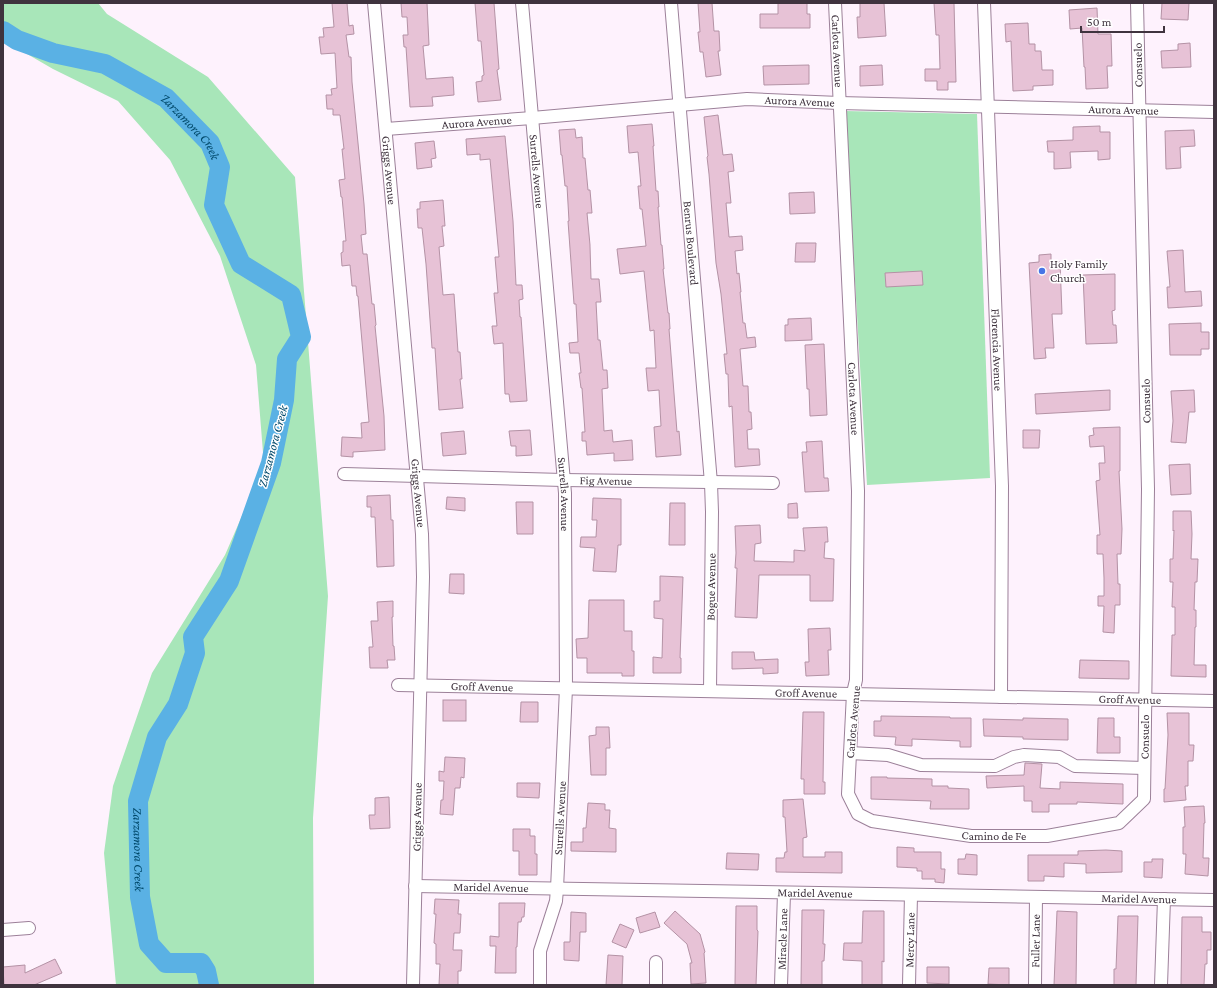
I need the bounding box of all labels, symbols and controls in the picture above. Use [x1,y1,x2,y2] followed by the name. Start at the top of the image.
[1081,8,1164,34] scale bar
[829,14,846,88] street label: Carlota Avenue
[1087,15,1112,29] text: 50 m
[1131,42,1145,88] street label: Consuelo
[159,90,224,163] water label: Zarzamora Creek
[764,93,835,110] street label: Aurora Avenue
[1088,102,1159,118] street label: Aurora Avenue
[441,113,512,132] street label: Aurora Avenue
[527,134,547,209] street label: Surrells Avenue
[379,135,399,205] street label: Griggs Avenue
[681,200,702,287] street label: Benrus Boulevard
[1050,257,1108,285] place label: Holy Family Church
[1037,266,1047,276] marker: Holy Family Church
[988,308,1005,391] street label: Florencia Avenue
[845,362,862,435] street label: Carlota Avenue
[1139,378,1153,424] street label: Consuelo
[254,402,291,489] water label: Zarzamora Creek
[555,457,572,531] street label: Surrells Avenue
[408,458,428,528] street label: Griggs Avenue
[580,473,632,488] street label: Fig Avenue
[703,553,719,621] street label: Bogue Avenue
[451,679,513,694] street label: Groff Avenue
[775,685,837,701] street label: Groff Avenue
[843,685,863,759] street label: Carlota Avenue
[1099,692,1161,707] street label: Groff Avenue
[1138,714,1152,760] street label: Consuelo
[551,781,569,855] street label: Surrells Avenue
[409,782,425,852] street label: Griggs Avenue
[130,808,147,893] water label: Zarzamora Creek
[960,828,1026,843] street label: Camino de Fe
[453,880,529,895] street label: Maridel Avenue
[777,885,853,901] street label: Maridel Avenue
[1101,891,1177,906] street label: Maridel Avenue
[774,908,790,970] street label: Miracle Lane
[902,912,918,968] street label: Mercy Lane
[1028,914,1043,968] street label: Fuller Lane

